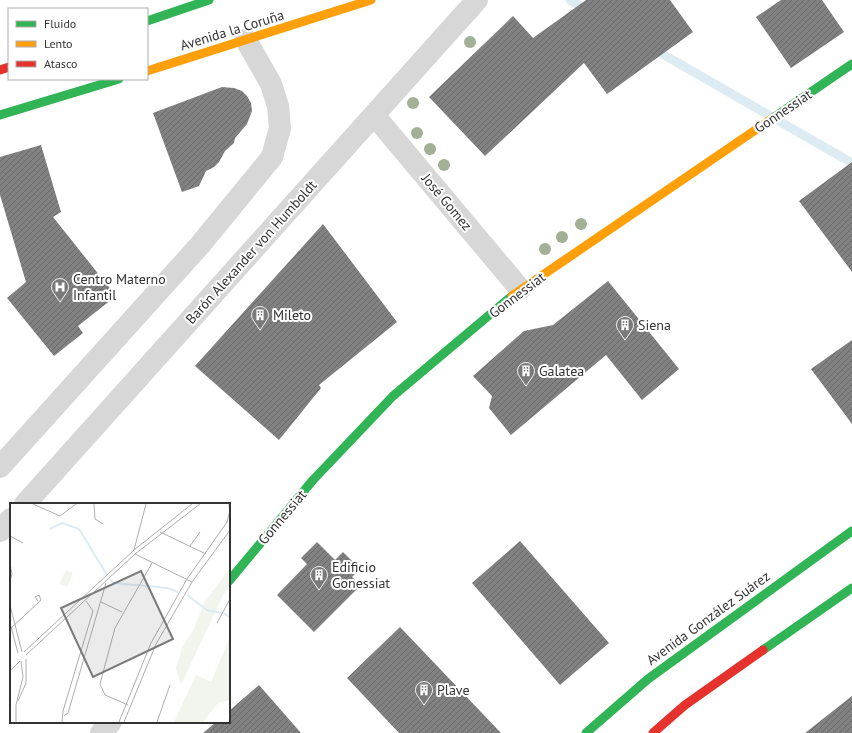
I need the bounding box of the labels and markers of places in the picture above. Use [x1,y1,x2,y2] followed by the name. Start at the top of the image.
[73,270,166,304] place label: Centro Materno Infantil
[50,277,70,302] hospital icon: Centro Materno Infantil
[250,305,270,330] building icon: Mileto
[273,306,311,324] place label: Mileto
[615,315,635,340] building icon: Siena
[638,316,671,334] place label: Siena
[516,361,536,386] building icon: Galatea
[539,362,584,380] place label: Galatea
[332,558,390,592] place label: Edificio Gonessiat
[309,565,329,590] building icon: Edificio Gonessiat
[414,680,434,705] building icon: Plave
[437,681,470,699] place label: Plave

